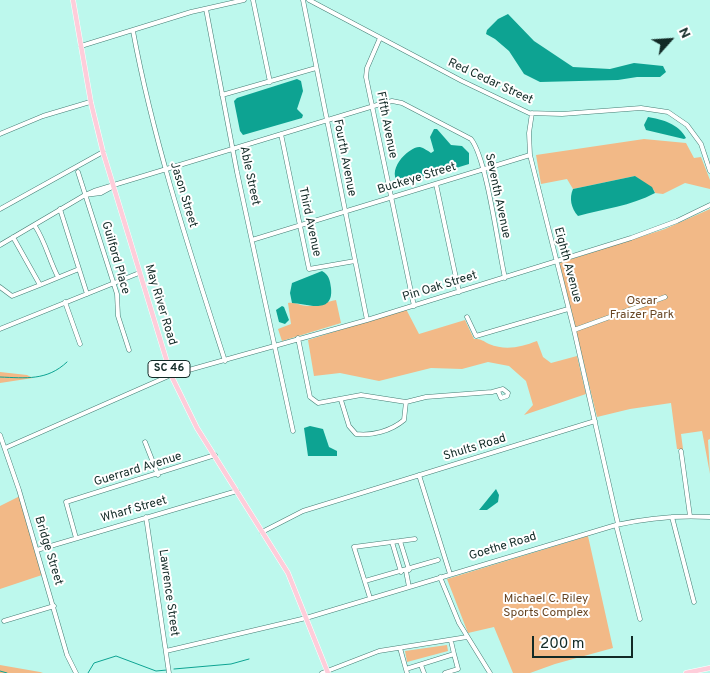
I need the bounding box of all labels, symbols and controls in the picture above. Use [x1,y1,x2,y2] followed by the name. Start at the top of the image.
[645,15,695,65] north arrow
[674,25,694,41] text: N
[445,56,535,108] street label: Red Cedar Street
[372,90,400,160] street label: Fifth Avenue
[329,118,359,198] street label: Fourth Avenue
[236,145,262,207] street label: Able Street
[481,152,513,240] street label: Seventh Avenue
[376,160,458,198] street label: Buckeye Street
[166,161,200,229] street label: Jason Street
[295,186,323,258] street label: Third Avenue
[98,220,132,296] street label: Guilford Place
[550,226,584,304] street label: Eighth Avenue
[141,263,179,347] street label: May River Road
[401,269,479,305] street label: Pin Oak Street
[610,295,674,323] park label: Oscar Fraizer Park
[148,360,190,378] road number: SC 46
[442,432,508,464] street label: Shults Road
[92,450,184,490] street label: Guerrard Avenue
[99,494,169,526] street label: Wharf Street
[31,515,65,587] street label: Bridge Street
[468,530,538,564] street label: Goethe Road
[155,549,181,637] street label: Lawrence Street
[503,593,589,621] park label: Michael C. Riley Sports Complex
[535,626,636,658] scale bar
[540,635,585,654] text: 200 m

